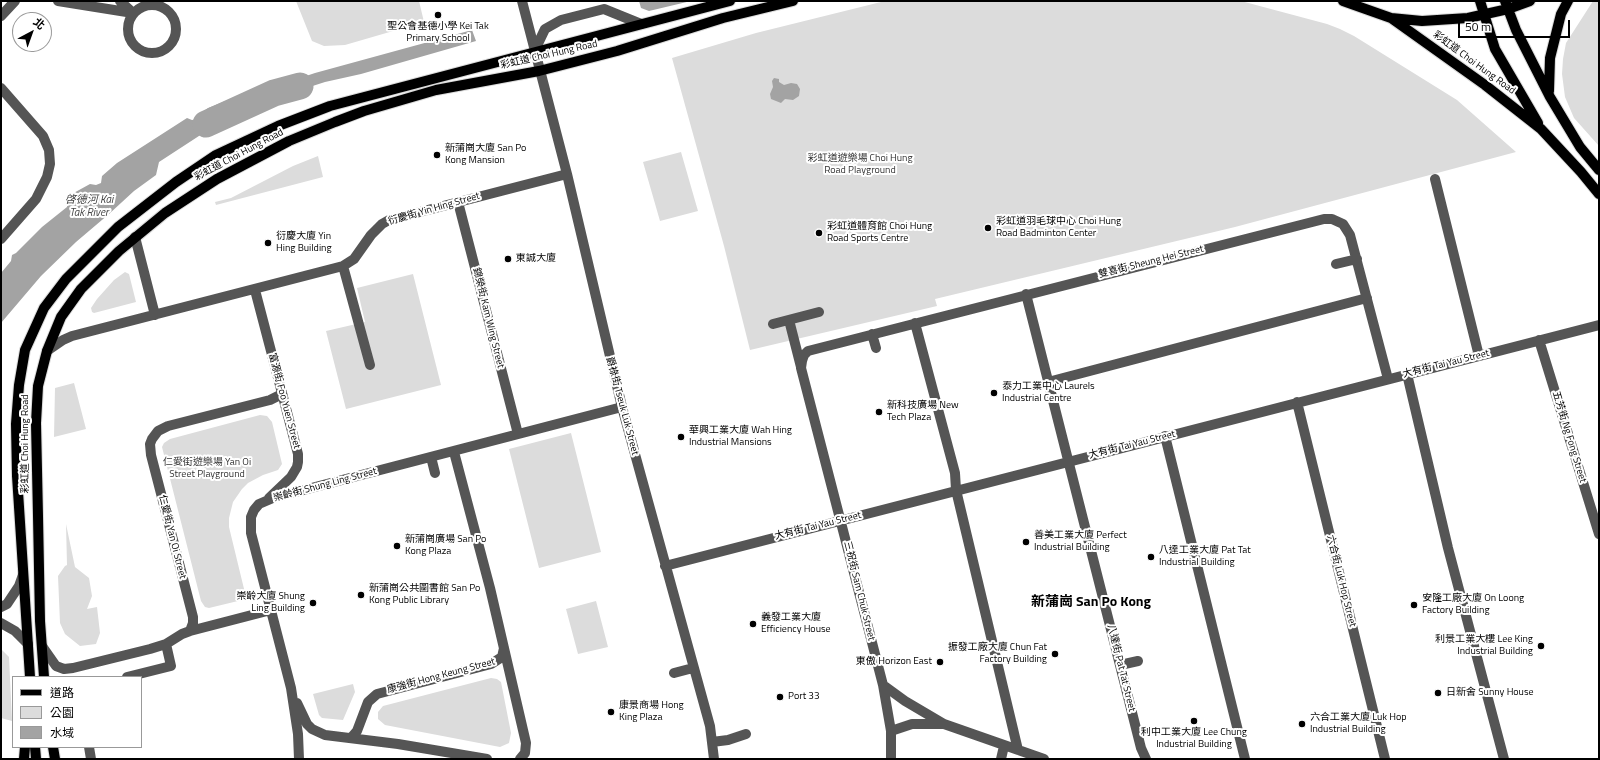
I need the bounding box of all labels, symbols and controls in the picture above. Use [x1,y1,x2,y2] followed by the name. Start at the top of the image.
[433,10,443,20] marker: 聖公會基德小學 Kei Tak Primary School
[12,12,52,52] north arrow
[1460,12,1572,38] scale bar
[30,14,49,33] text: 北
[1465,17,1491,36] text: 50 m
[387,21,489,44] place label: 聖公會基德小學 Kei Tak Primary School
[1430,29,1518,97] street label: 彩虹道 Choi Hung Road
[499,38,599,72] street label: 彩虹道 Choi Hung Road
[192,126,286,184] street label: 彩虹道 Choi Hung Road
[445,143,526,166] place label: 新蒲崗大廈 San Po Kong Mansion
[432,150,442,160] marker: 新蒲崗大廈 San Po Kong Mansion
[807,153,913,176] park label: 彩虹道遊樂場 Choi Hung Road Playground
[387,190,481,228] street label: 衍慶街 Yin Hing Street
[65,193,113,219] water label: 啓德河 Kai Tak River
[996,216,1121,240] place label: 彩虹道羽毛球中心 Choi Hung Road Badminton Center
[827,221,932,244] place label: 彩虹道體育館 Choi Hung Road Sports Centre
[983,223,993,233] marker: 彩虹道羽毛球中心 Choi Hung Road Badminton Center
[814,228,824,238] marker: 彩虹道體育館 Choi Hung Road Sports Centre
[276,231,332,254] place label: 衍慶大廈 Yin Hing Building
[263,238,273,248] marker: 衍慶大廈 Yin Hing Building
[1097,243,1205,281] street label: 雙喜街 Sheung Hei Street
[516,253,556,265] place label: 東誠大廈
[503,254,513,264] marker: 東誠大廈
[470,267,506,369] street label: 錦榮街 Kam Wing Street
[1401,347,1491,381] street label: 大有街 Tai Yau Street
[265,352,303,450] street label: 富源街 Foo Yuen Street
[603,355,641,457] street label: 爵祿街 Tseuk Luk Street
[1002,381,1095,404] place label: 泰力工業中心 Laurels Industrial Centre
[989,388,999,398] marker: 泰力工業中心 Laurels Industrial Centre
[1549,390,1589,484] street label: 五芳街 Ng Fong Street
[20,394,32,494] street label: 彩虹道 Choi Hung Road
[887,400,959,424] place label: 新科技廣場 New Tech Plaza
[874,407,884,417] marker: 新科技廣場 New Tech Plaza
[689,425,792,448] place label: 華興工業大廈 Wah Hing Industrial Mansions
[1087,428,1177,462] street label: 大有街 Tai Yau Street
[676,432,686,442] marker: 華興工業大廈 Wah Hing Industrial Mansions
[163,457,251,480] park label: 仁愛街遊樂場 Yan Oi Street Playground
[272,465,378,505] street label: 崇齡街 Shung Ling Street
[156,494,188,580] street label: 仁愛街 Yan Oi Street
[773,509,863,543] street label: 大有街 Tai Yau Street
[1034,530,1127,554] place label: 善美工業大廈 Perfect Industrial Building
[405,534,486,558] place label: 新蒲崗廣場 San Po Kong Plaza
[1324,534,1358,628] street label: 六合街 Luk Hop Street
[1021,537,1031,547] marker: 善美工業大廈 Perfect Industrial Building
[841,540,877,642] street label: 三祝街 Sam Chuk Street
[392,541,402,551] marker: 新蒲崗廣場 San Po Kong Plaza
[1159,545,1251,568] place label: 八達工業大廈 Pat Tat Industrial Building
[1146,552,1156,562] marker: 八達工業大廈 Pat Tat Industrial Building
[369,583,480,606] place label: 新蒲崗公共圖書館 San Po Kong Public Library
[356,590,366,600] marker: 新蒲崗公共圖書館 San Po Kong Public Library
[236,591,305,614] place label: 崇齡大廈 Shung Ling Building
[1422,593,1524,616] place label: 安隆工廠大廈 On Loong Factory Building
[1031,595,1151,611] district label: 新蒲崗 San Po Kong
[308,598,318,608] marker: 崇齡大廈 Shung Ling Building
[1409,600,1419,610] marker: 安隆工廠大廈 On Loong Factory Building
[761,612,831,636] place label: 義發工業大廈 Efficiency House
[748,619,758,629] marker: 義發工業大廈 Efficiency House
[1104,623,1138,713] street label: 八達街 Pat Tat Street
[1435,634,1533,658] place label: 利景工業大樓 Lee King Industrial Building
[1536,641,1546,651] marker: 利景工業大樓 Lee King Industrial Building
[948,642,1047,666] place label: 振發工廠大廈 Chun Fat Factory Building
[1050,649,1060,659] marker: 振發工廠大廈 Chun Fat Factory Building
[386,656,496,696] street label: 康強街 Hong Keung Street
[856,656,932,668] place label: 東傲 Horizon East
[935,657,945,667] marker: 東傲 Horizon East
[12,676,142,748] legend
[50,683,74,702] text: 道路
[1446,687,1534,699] place label: 日新舍 Sunny House
[1433,688,1443,698] marker: 日新舍 Sunny House
[788,691,820,703] place label: Port 33
[775,692,785,702] marker: Port 33
[619,700,684,724] place label: 康景商場 Hong King Plaza
[50,703,74,722] text: 公園
[606,707,616,717] marker: 康景商場 Hong King Plaza
[1310,712,1406,736] place label: 六合工業大廈 Luk Hop Industrial Building
[1189,716,1199,726] marker: 利中工業大廈 Lee Chung Industrial Building
[1297,719,1307,729] marker: 六合工業大廈 Luk Hop Industrial Building
[50,723,74,742] text: 水域
[1141,727,1247,750] place label: 利中工業大廈 Lee Chung Industrial Building

